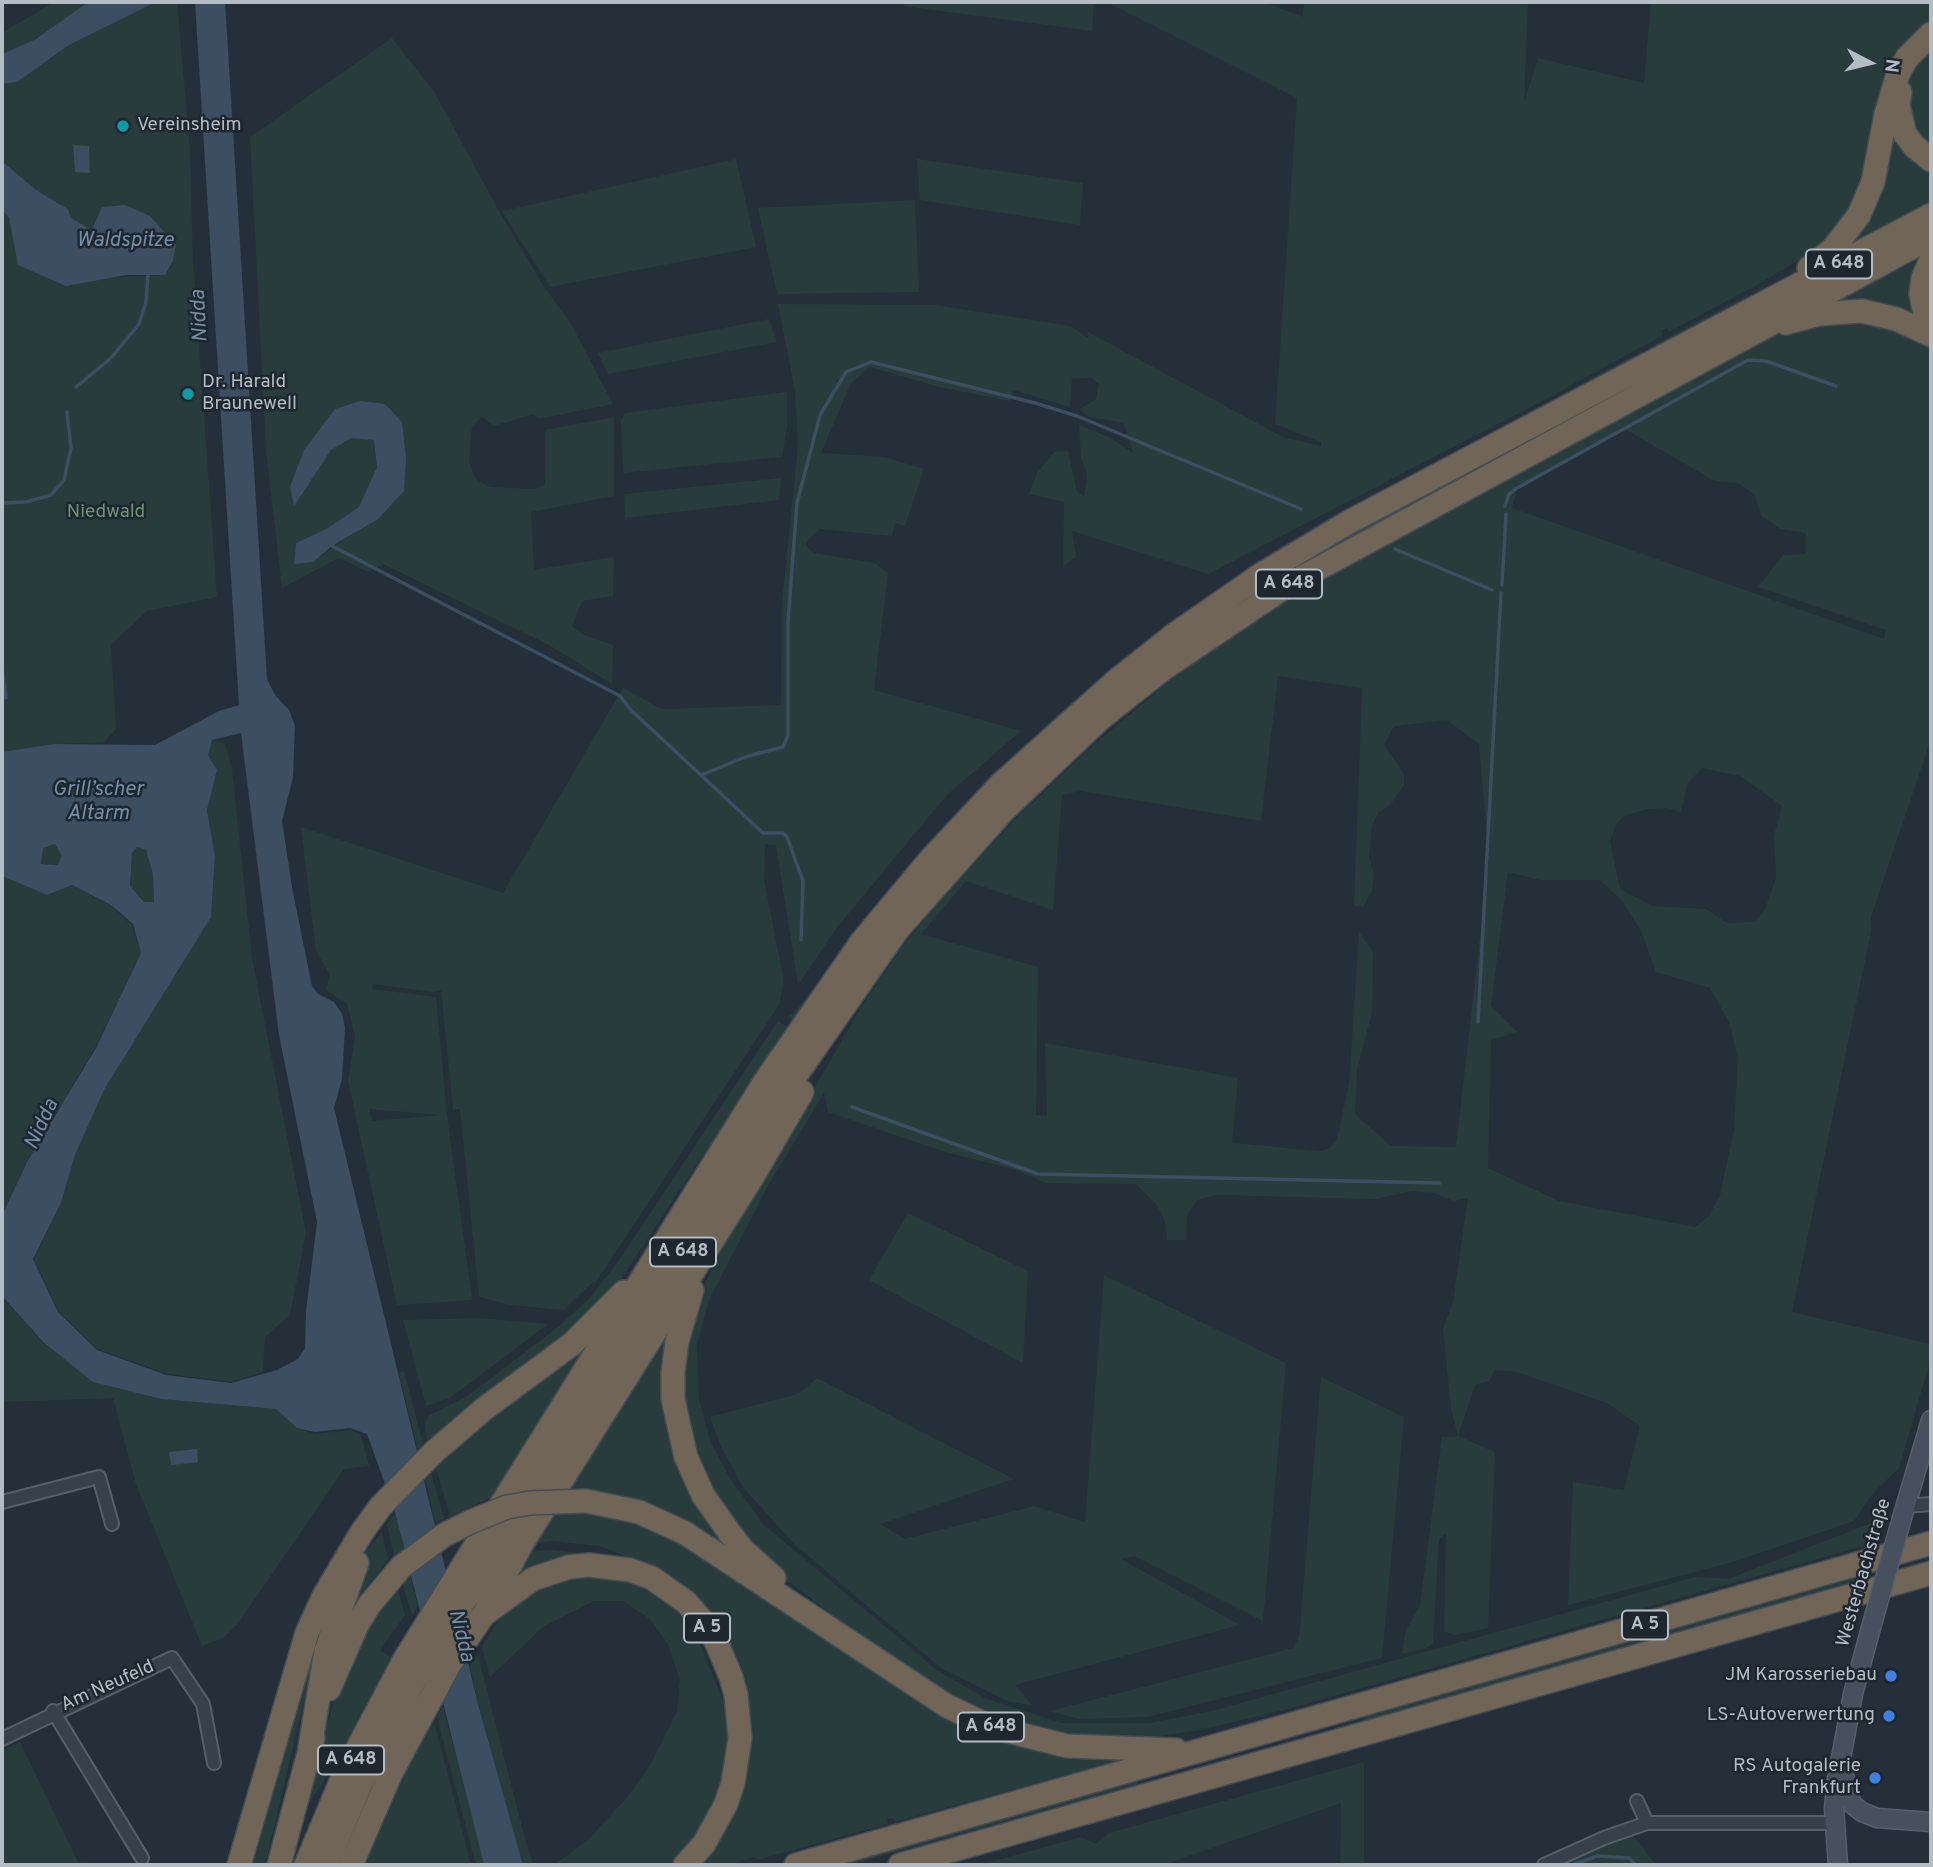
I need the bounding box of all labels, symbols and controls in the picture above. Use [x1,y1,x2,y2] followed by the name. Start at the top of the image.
[1835,28,1905,98] north arrow
[1878,57,1904,74] text: N
[137,115,242,137] place label: Vereinsheim
[115,118,131,134] marker: Vereinsheim
[76,229,174,255] water label: Waldspitze
[1806,250,1872,278] road number: A 648
[187,289,215,343] water label: Nidda
[202,372,297,416] place label: Dr. Harald Braunewell
[180,386,196,402] marker: Dr. Harald Braunewell
[67,502,145,524] park label: Niedwald
[1256,570,1322,598] road number: A 648
[52,778,144,828] water label: Grill’scher Altarm
[20,1096,66,1154] water label: Nidda
[650,1238,716,1266] road number: A 648
[1833,1496,1897,1650] street label: Westerbachstraße
[441,1607,479,1665] water label: Nidda
[1622,1610,1668,1640] road number: A 5
[684,1614,730,1643] road number: A 5
[58,1656,158,1718] street label: Am Neufeld
[1725,1665,1877,1687] place label: JM Karosseriebau
[1883,1668,1899,1684] marker: JM Karosseriebau
[1707,1705,1875,1727] place label: LS-Autoverwertung
[1881,1708,1897,1724] marker: LS-Autoverwertung
[958,1712,1024,1742] road number: A 648
[318,1745,384,1774] road number: A 648
[1733,1756,1861,1800] place label: RS Autogalerie Frankfurt
[1867,1770,1883,1786] marker: RS Autogalerie Frankfurt

